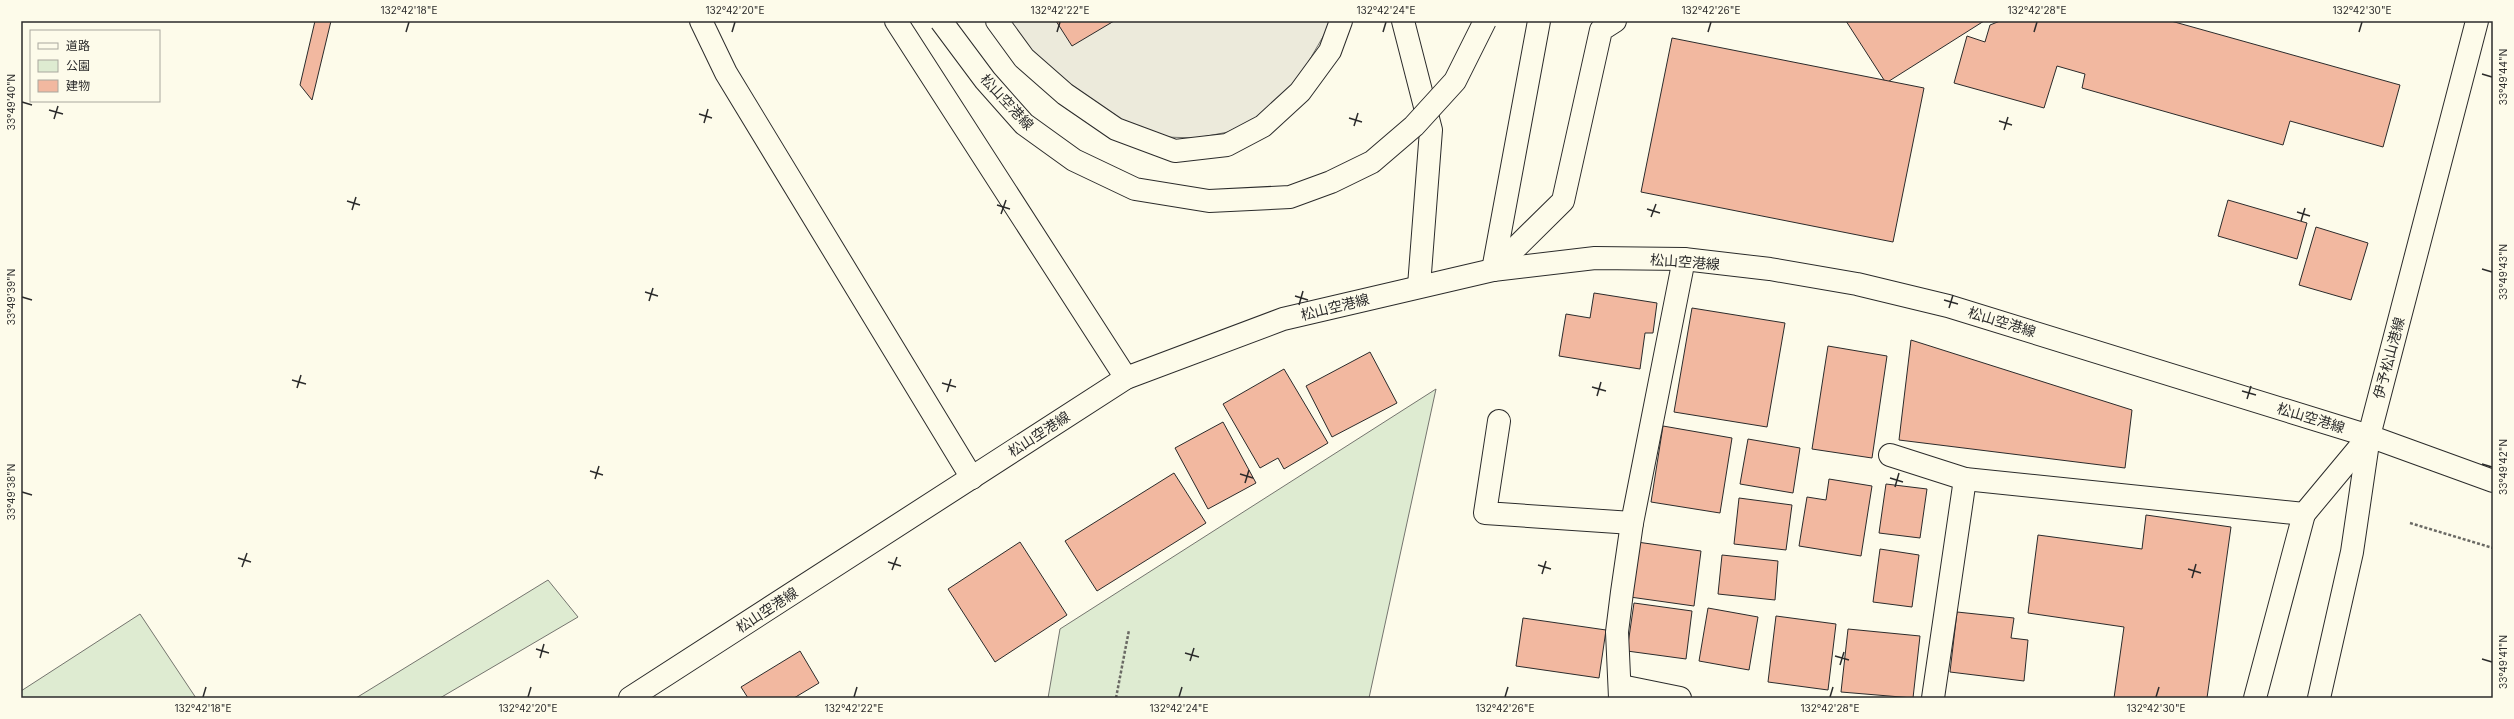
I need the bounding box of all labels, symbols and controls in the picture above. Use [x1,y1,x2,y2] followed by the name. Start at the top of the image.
[381,4,437,16] text: 132°42'18"E
[705,4,765,16] text: 132°42'20"E
[1031,4,1089,16] text: 132°42'22"E
[1356,4,1416,16] text: 132°42'24"E
[1682,4,1740,16] text: 132°42'26"E
[2008,4,2066,16] text: 132°42'28"E
[2332,4,2392,16] text: 132°42'30"E
[30,30,160,102] legend
[66,38,90,53] text: 道路
[2497,49,2509,105] text: 33°49'44"N
[66,58,90,73] text: 公園
[977,70,1037,133] street label: 松山空港線
[5,74,17,130] text: 33°49'40"N
[66,78,90,93] text: 建物
[2497,244,2509,300] text: 33°49'43"N
[1650,251,1721,272] street label: 松山空港線
[5,269,17,325] text: 33°49'39"N
[1299,290,1371,323] street label: 松山空港線
[1966,303,2038,340] street label: 松山空港線
[2369,315,2408,401] street label: 伊予松山港線
[2275,399,2347,436] street label: 松山空港線
[1005,407,1073,460] street label: 松山空港線
[2497,439,2509,495] text: 33°49'42"N
[5,464,17,520] text: 33°49'38"N
[733,583,801,636] street label: 松山空港線
[2497,635,2509,689] text: 33°49'41"N
[175,702,231,714] text: 132°42'18"E
[498,702,558,714] text: 132°42'20"E
[825,702,883,714] text: 132°42'22"E
[1149,702,1209,714] text: 132°42'24"E
[1476,702,1534,714] text: 132°42'26"E
[1801,702,1859,714] text: 132°42'28"E
[2126,702,2186,714] text: 132°42'30"E

